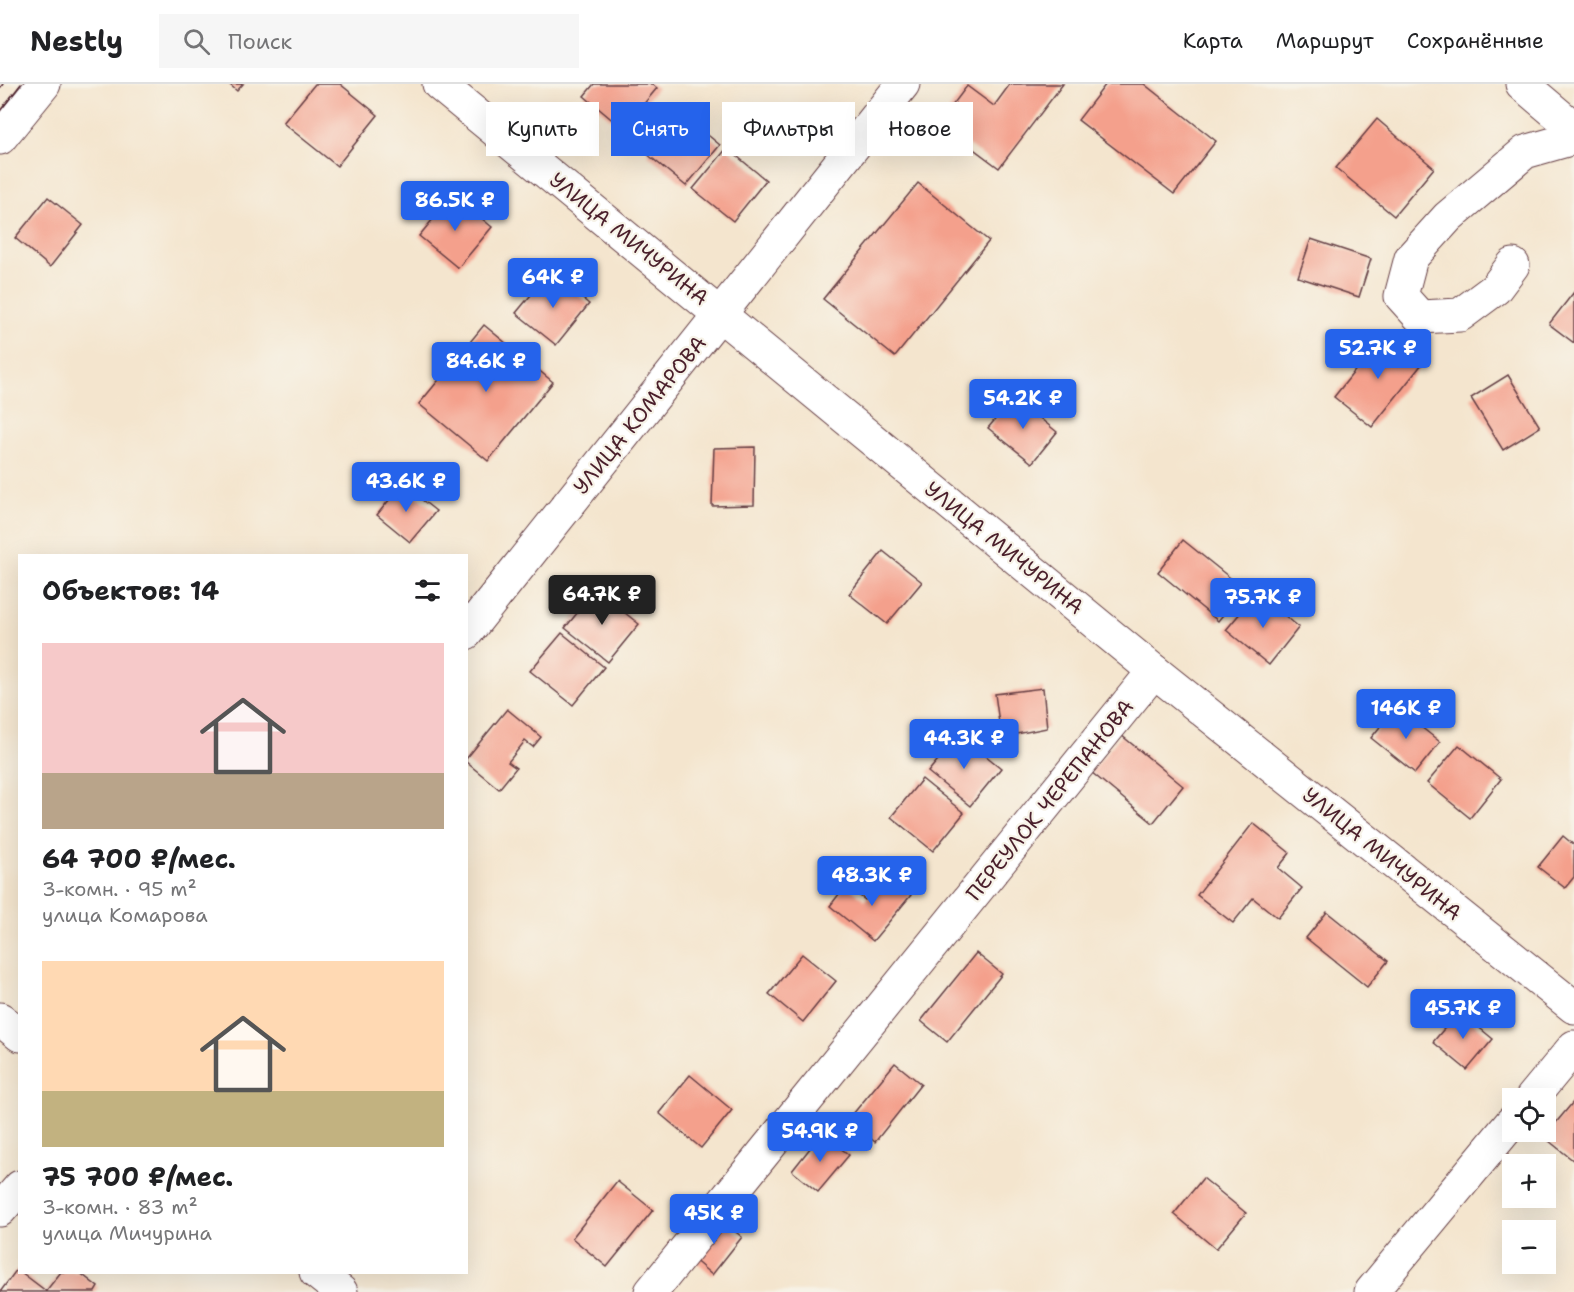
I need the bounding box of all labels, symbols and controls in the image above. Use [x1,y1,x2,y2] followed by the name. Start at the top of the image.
[159,14,579,68] search box
[30,22,123,60] text: Nestly
[180,25,213,58] icon: search
[228,27,292,56] text: Поиск
[1183,27,1243,55] text: Карта
[1276,27,1374,55] text: Маршрут
[1407,27,1544,55] text: Сохранённые
[486,102,599,156] chip: Купить
[611,102,710,156] chip: Снять
[722,102,855,156] chip: Фильтры
[867,102,973,156] chip: Новое
[544,166,714,312] street label: УЛИЦА МИЧУРИНА
[400,181,510,232] pin: 86.5K ₽
[415,187,495,213] text: 86.5K ₽
[511,258,595,309] pin: 64K ₽
[522,264,584,290] text: 64K ₽
[1323,329,1433,380] pin: 52.7K ₽
[567,330,713,500] street label: УЛИЦА КОМАРОВА
[1339,335,1417,361] text: 52.7K ₽
[431,342,541,393] pin: 84.6K ₽
[446,348,526,374] text: 84.6K ₽
[968,379,1078,430] pin: 54.2K ₽
[983,385,1063,411] text: 54.2K ₽
[351,462,461,513] pin: 43.6K ₽
[366,468,446,494] text: 43.6K ₽
[919,475,1089,621] street label: УЛИЦА МИЧУРИНА
[42,573,219,608] text: Объектов: 14
[411,574,444,607] icon: filters
[547,575,657,626] pin: 64.7K ₽
[1208,578,1318,629] pin: 75.7K ₽
[563,581,641,607] text: 64.7K ₽
[1224,584,1302,610] text: 75.7K ₽
[189,682,297,790] icon: home
[1357,689,1455,740] pin: 146K ₽
[960,693,1140,907] street label: ПЕРЕУЛОК ЧЕРЕПАНОВА
[1370,695,1442,721] text: 146K ₽
[909,719,1019,770] pin: 44.3K ₽
[924,725,1004,751] text: 44.3K ₽
[1297,781,1467,927] street label: УЛИЦА МИЧУРИНА
[42,841,236,876] text: 64 700 ₽/мес.
[817,856,927,907] pin: 48.3K ₽
[831,862,913,888] text: 48.3K ₽
[42,876,197,902] text: 3-комн. · 95 m²
[42,902,208,928] text: улица Комарова
[1408,989,1518,1040] pin: 45.7K ₽
[1424,995,1502,1021] text: 45.7K ₽
[189,1000,297,1108] icon: home
[1502,1088,1556,1274] map controls
[1502,1088,1556,1142] button: locate
[765,1112,875,1163] pin: 54.9K ₽
[781,1118,859,1144] text: 54.9K ₽
[1502,1154,1556,1208] button: +
[42,1159,233,1194] text: 75 700 ₽/мес.
[42,1194,198,1220] text: 3-комн. · 83 m²
[672,1194,756,1245] pin: 45K ₽
[684,1200,744,1226] text: 45K ₽
[42,1220,212,1246] text: улица Мичурина
[1502,1220,1556,1274] button: −

